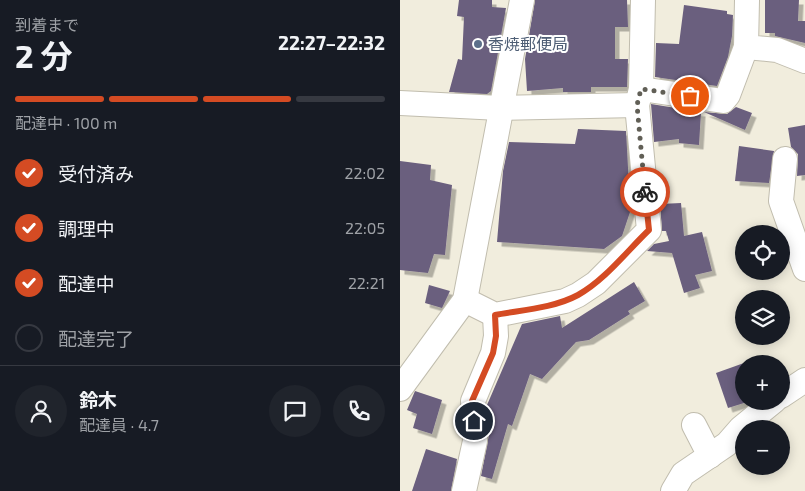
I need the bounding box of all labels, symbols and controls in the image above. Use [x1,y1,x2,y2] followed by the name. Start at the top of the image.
[15,15,79,34] text: 到着まで
[278,31,385,54] text: 22:27–22:32
[488,34,568,53] place label: 香焼郵便局
[15,36,73,74] text: 2 分
[472,38,484,50] marker: 香焼郵便局
[669,75,711,117] pin
[676,82,704,110] icon: bag
[15,113,117,132] text: 配達中 · 100 m
[15,159,43,187] icon: check
[58,162,134,185] text: 受付済み
[345,163,385,182] text: 22:02
[620,167,670,217] courier
[631,178,659,206] icon: bike
[15,214,43,242] icon: check
[58,217,115,240] text: 調理中
[345,218,385,237] text: 22:05
[735,225,790,475] map controls
[735,225,790,280] button: locate
[15,269,43,297] icon: check
[58,272,115,295] text: 配達中
[348,273,385,292] text: 22:21
[735,290,790,345] button: layers
[58,327,134,350] text: 配達完了
[735,355,790,410] button: +
[15,385,67,437] button: person
[269,385,321,437] button: chat
[333,385,385,437] button: phone
[79,388,117,411] text: 鈴木
[453,400,495,442] pin
[460,407,488,435] icon: home
[79,415,159,434] text: 配達員 · 4.7
[735,420,790,475] button: −

